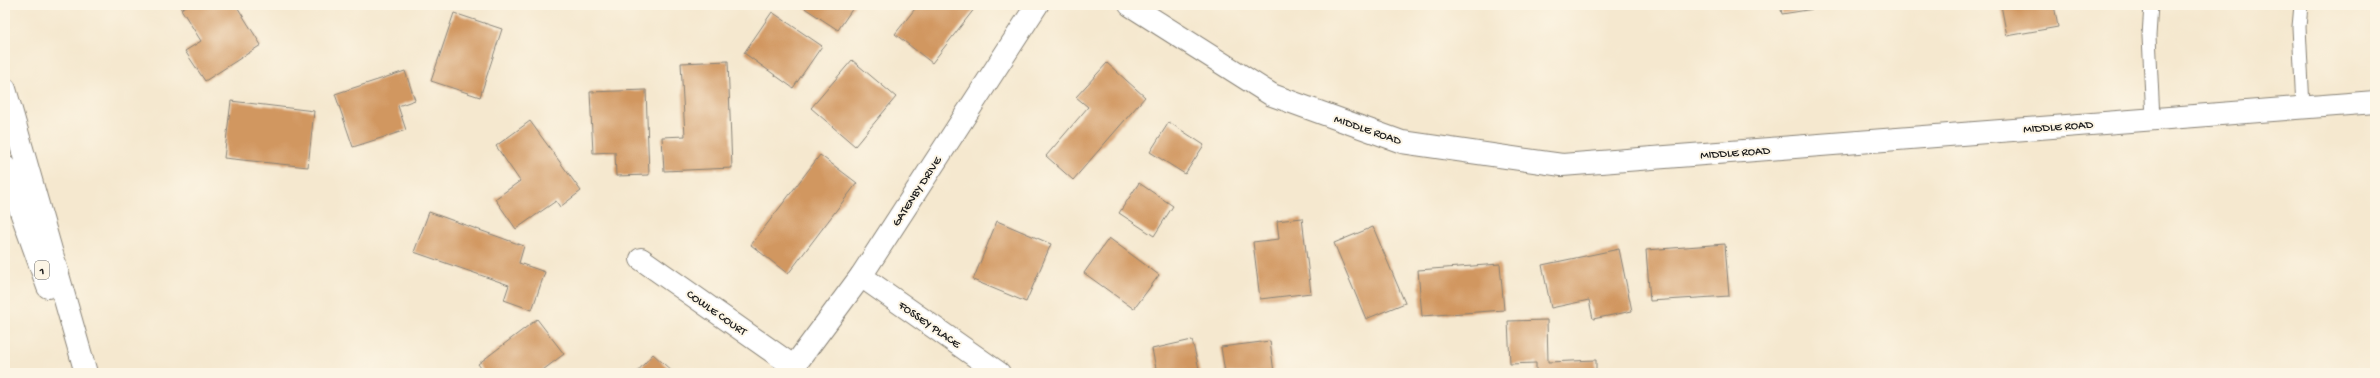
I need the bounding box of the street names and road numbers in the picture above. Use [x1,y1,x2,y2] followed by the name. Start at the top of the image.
[1332,113,1403,149] street label: MIDDLE ROAD
[2023,119,2094,137] street label: MIDDLE ROAD
[1700,145,1771,163] street label: MIDDLE ROAD
[890,154,946,230] street label: GATENBY DRIVE
[35,261,49,279] road number: 1
[683,288,750,340] street label: COWLE COURT
[894,299,963,352] street label: FOSSEY PLACE

